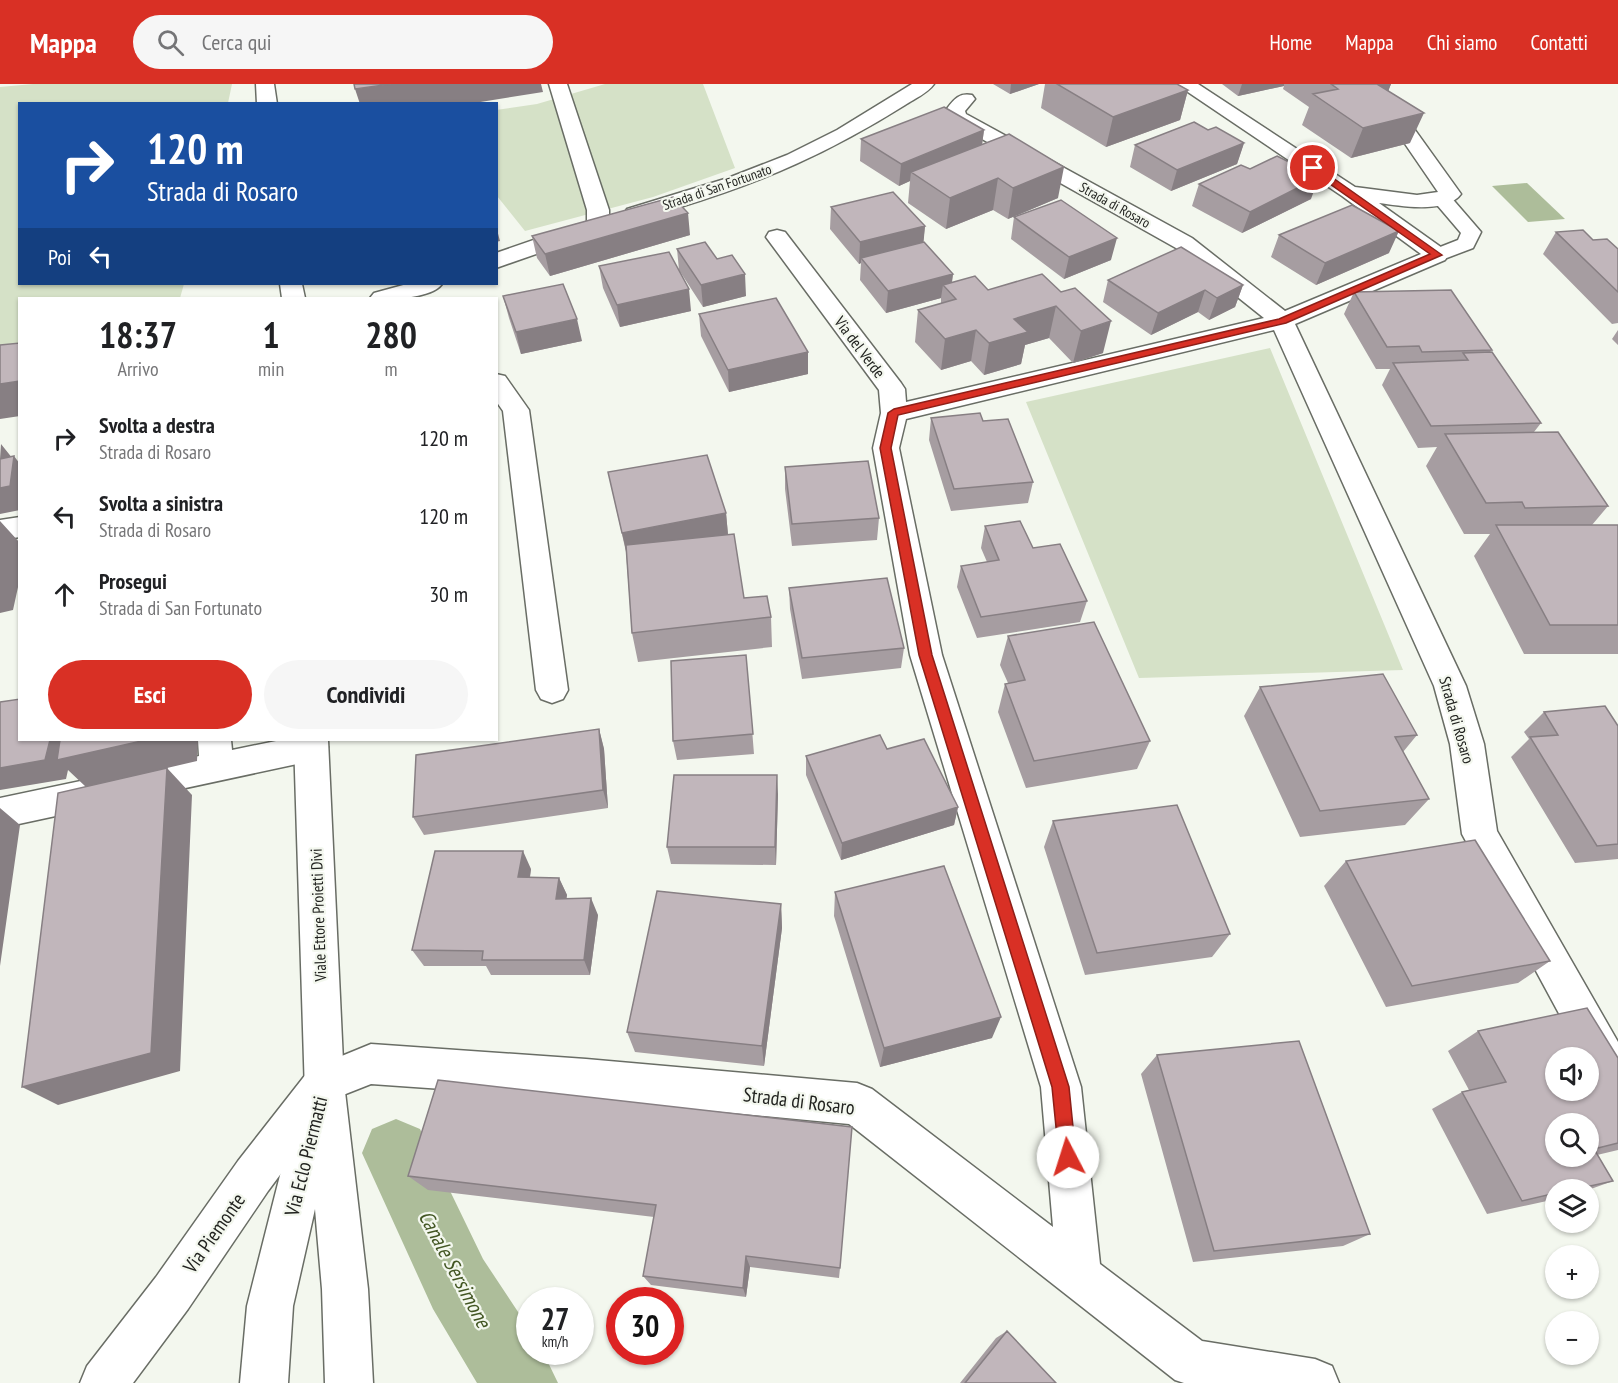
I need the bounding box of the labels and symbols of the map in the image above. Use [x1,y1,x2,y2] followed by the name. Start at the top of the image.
[1287,142,1338,193] pin
[660,160,774,214] street label: Strada di San Fortunato
[1076,178,1154,232] street label: Strada di Rosaro
[830,311,890,382] street label: Via del Verde
[1435,674,1479,766] street label: Strada di Rosaro
[306,848,330,983] street label: Viale Ettore Proietti Divi
[742,1081,856,1121] street label: Strada di Rosaro
[278,1093,333,1220] street label: Via Eclo Piermatti
[1036,1125,1100,1189] position arrow
[177,1188,251,1279] street label: Via Piemonte
[413,1206,498,1333] water label: Canale Sersimone
[606,1287,684,1365] speed limit sign: 30

